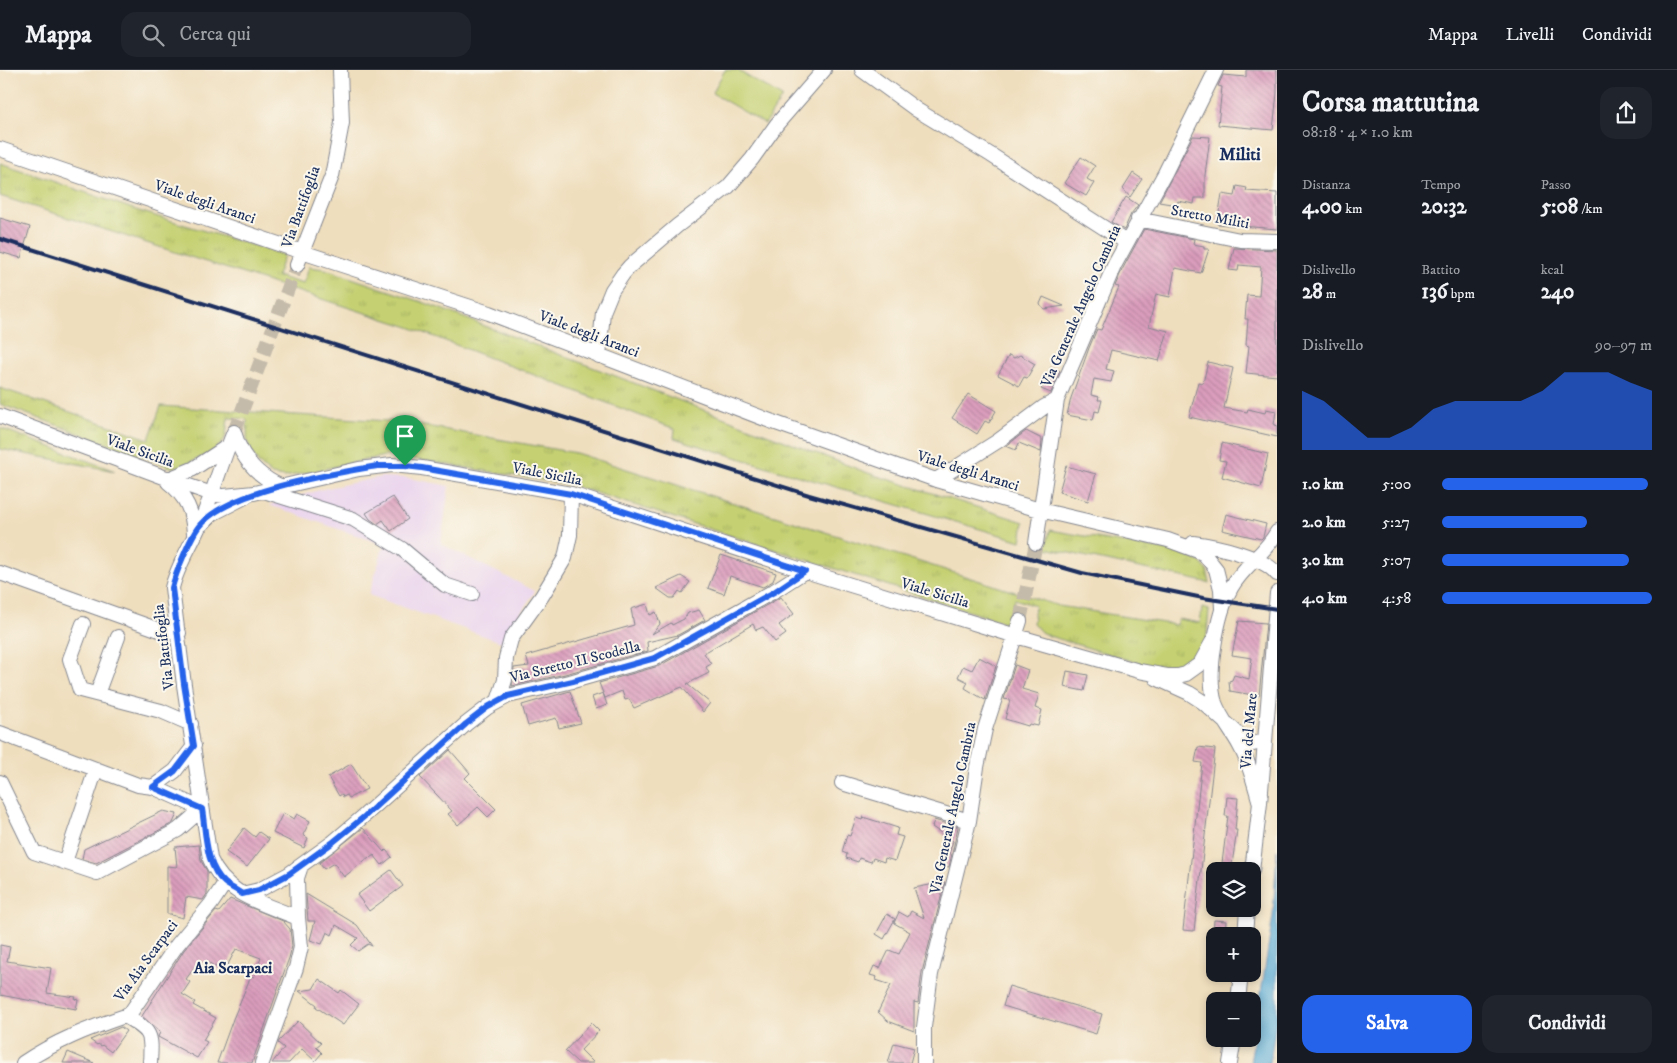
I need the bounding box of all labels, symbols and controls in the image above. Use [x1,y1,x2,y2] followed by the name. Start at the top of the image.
[121,12,471,57] search box
[25,20,91,50] text: Mappa
[139,21,167,49] icon: search
[179,23,251,46] text: Cerca qui
[1428,24,1478,46] text: Mappa
[1506,24,1554,46] text: Livelli
[1582,24,1652,46] text: Condividi
[1302,85,1479,120] text: Corsa mattutina
[1600,87,1652,139] button: share
[1302,122,1413,142] text: 08:18 · 4 × 1.0 km
[1219,144,1261,166] district label: Militi
[277,163,325,252] street label: Via Battifoglia
[151,175,258,228] street label: Viale degli Aranci
[1302,176,1350,194] text: Distanza
[1421,176,1461,194] text: Tempo
[1541,176,1571,194] text: Passo
[1302,194,1342,220] text: 4.00
[1421,194,1467,220] text: 20:32
[1541,194,1578,220] text: 5:08
[1342,200,1363,218] text: km
[1578,200,1603,218] text: /km
[1169,201,1251,233] street label: Stretto Militi
[1036,221,1126,391] street label: Via Generale Angelo Cambria
[1302,261,1356,279] text: Dislivello
[1421,261,1460,279] text: Battito
[1541,261,1564,279] text: kcal
[1302,279,1323,305] text: 28
[1421,279,1448,305] text: 136
[1541,279,1574,305] text: 240
[1323,285,1336,303] text: m
[1448,285,1475,303] text: bpm
[535,306,642,362] street label: Viale degli Aranci
[1302,335,1363,355] text: Dislivello
[1595,335,1652,355] text: 90–97 m
[384,415,426,466] pin
[391,422,419,450] icon: arrive
[103,430,177,472] street label: Viale Sicilia
[914,446,1021,496] street label: Viale degli Aranci
[510,458,584,490] street label: Viale Sicilia
[1302,474,1344,494] text: 1.0 km
[1382,474,1411,494] text: 5:00
[1302,512,1346,532] text: 2.0 km
[1382,512,1410,532] text: 5:27
[1302,550,1344,570] text: 3.0 km
[1382,550,1411,570] text: 5:07
[898,573,972,613] street label: Viale Sicilia
[1302,588,1347,608] text: 4.0 km
[1382,588,1411,608] text: 4:58
[149,602,179,692] street label: Via Battifoglia
[507,636,643,688] street label: Via Stretto II Scodella
[1236,692,1262,771] street label: Via del Mare
[925,720,981,897] street label: Via Generale Angelo Cambria
[1206,862,1261,1047] map controls
[1206,862,1261,917] button: layers
[109,916,182,1006] street label: Via Aia Scarpaci
[1206,927,1261,982] button: +
[193,958,272,978] district label: Aia Scarpaci
[1206,992,1261,1047] button: −
[1302,995,1472,1053] button: Salva
[1482,995,1652,1053] button: Condividi

